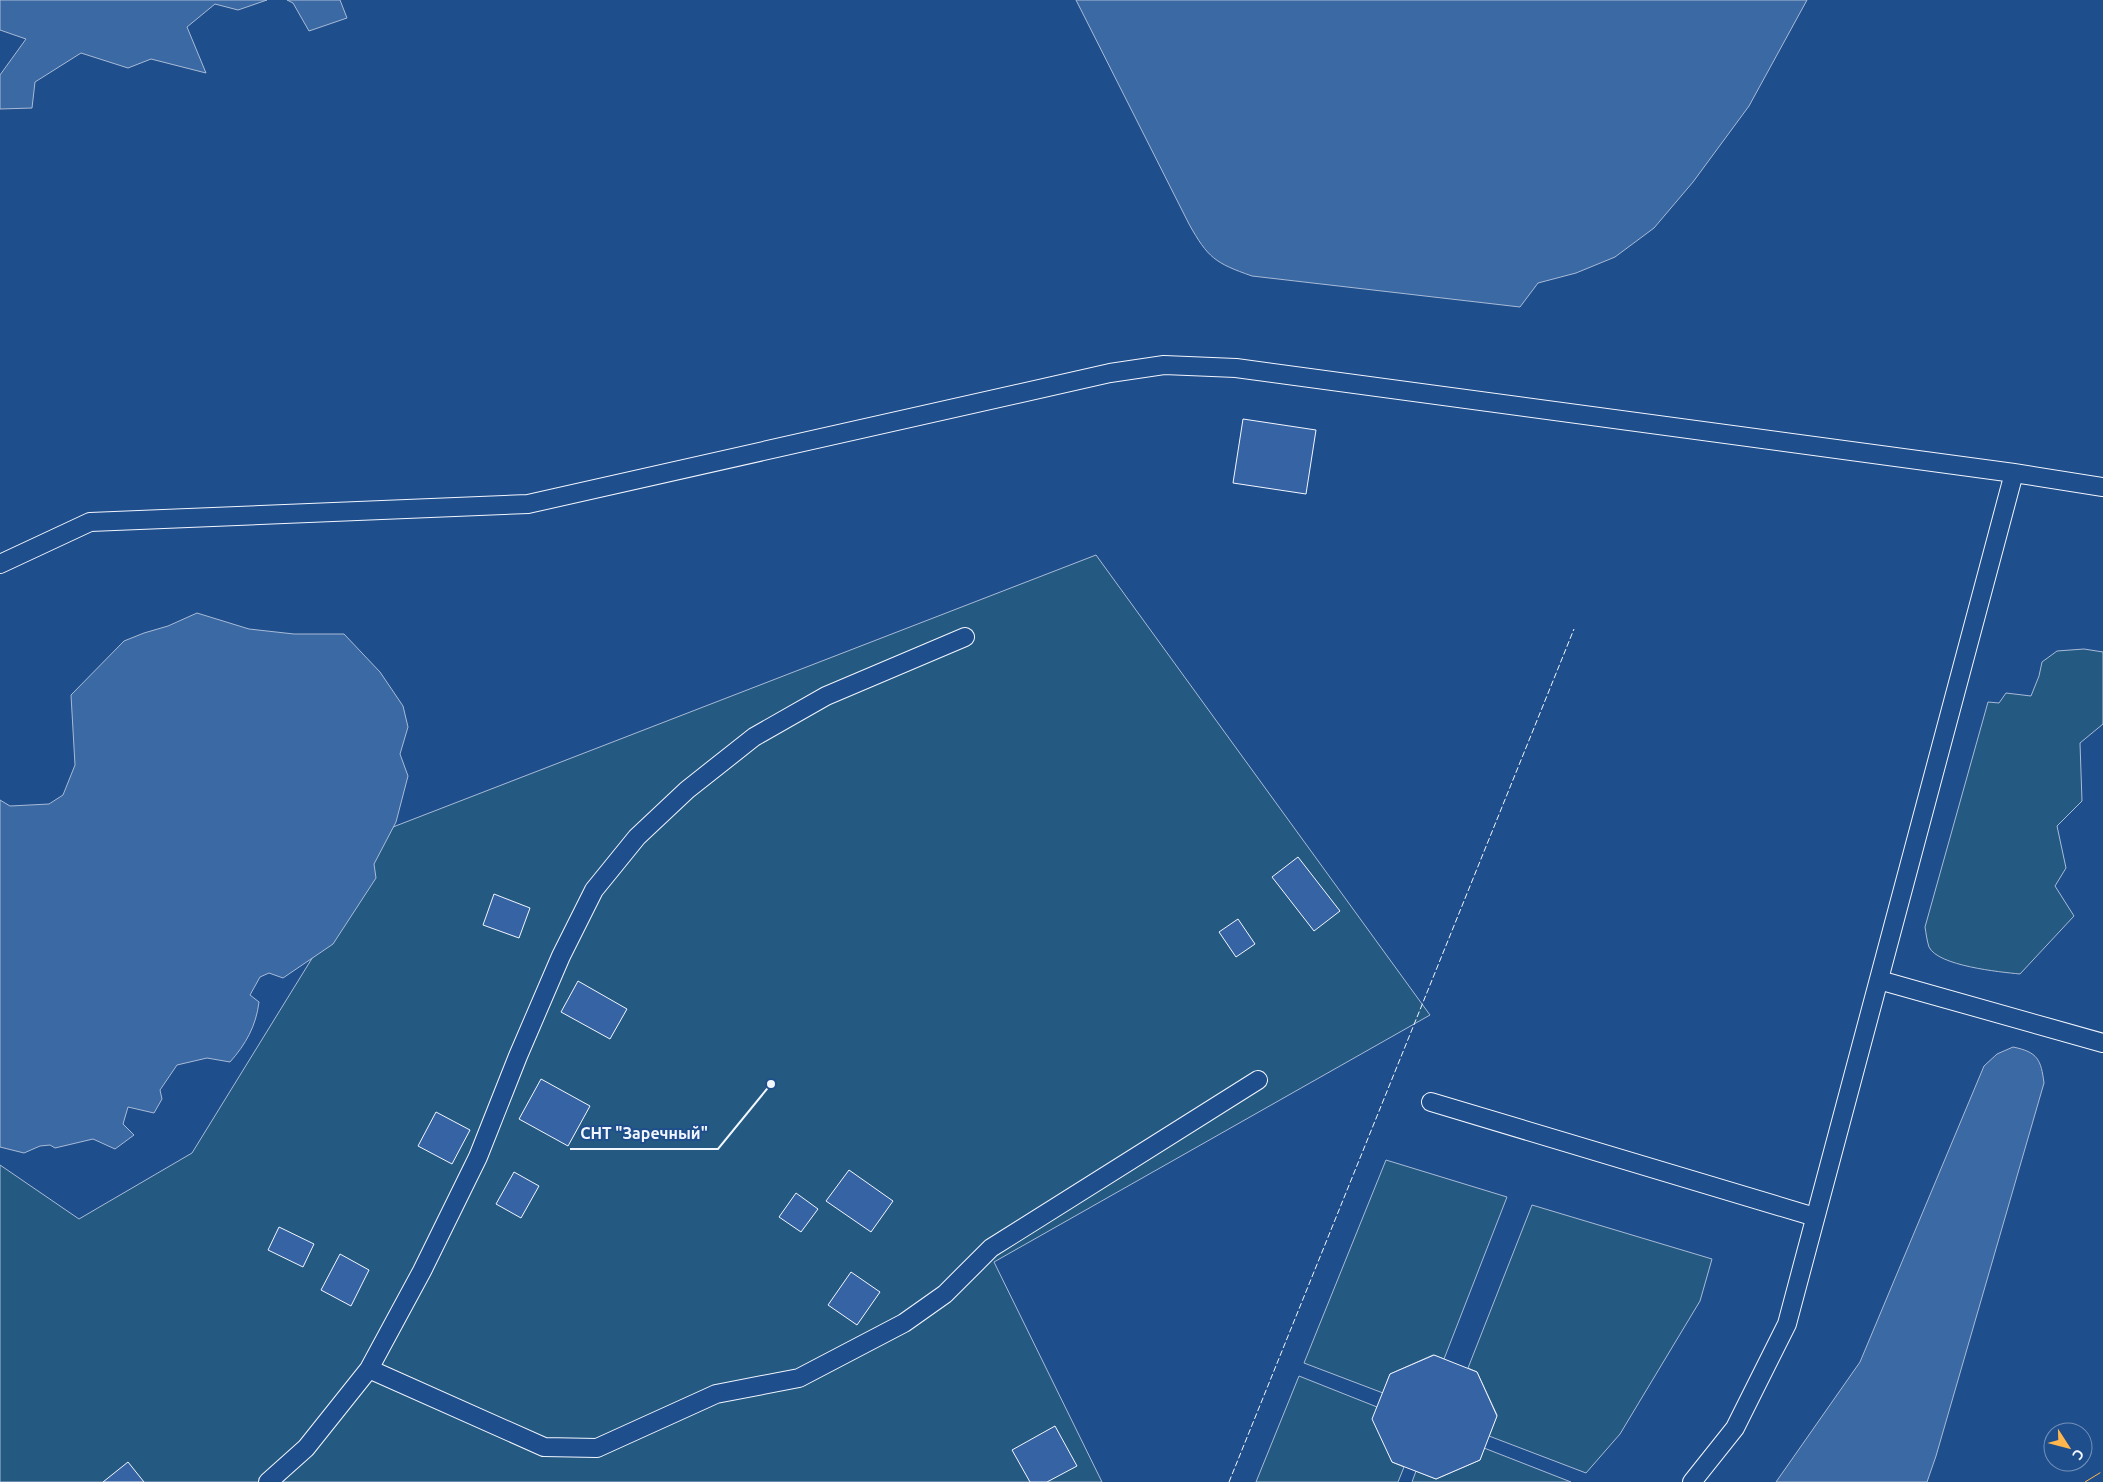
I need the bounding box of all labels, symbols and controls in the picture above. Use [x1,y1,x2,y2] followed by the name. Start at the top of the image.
[570,1118,718,1149] callout: СНТ "Заречный"
[580,1124,708,1142] text: СНТ "Заречный"
[2043,1422,2093,1472] north arrow
[2069,1446,2088,1463] text: С

